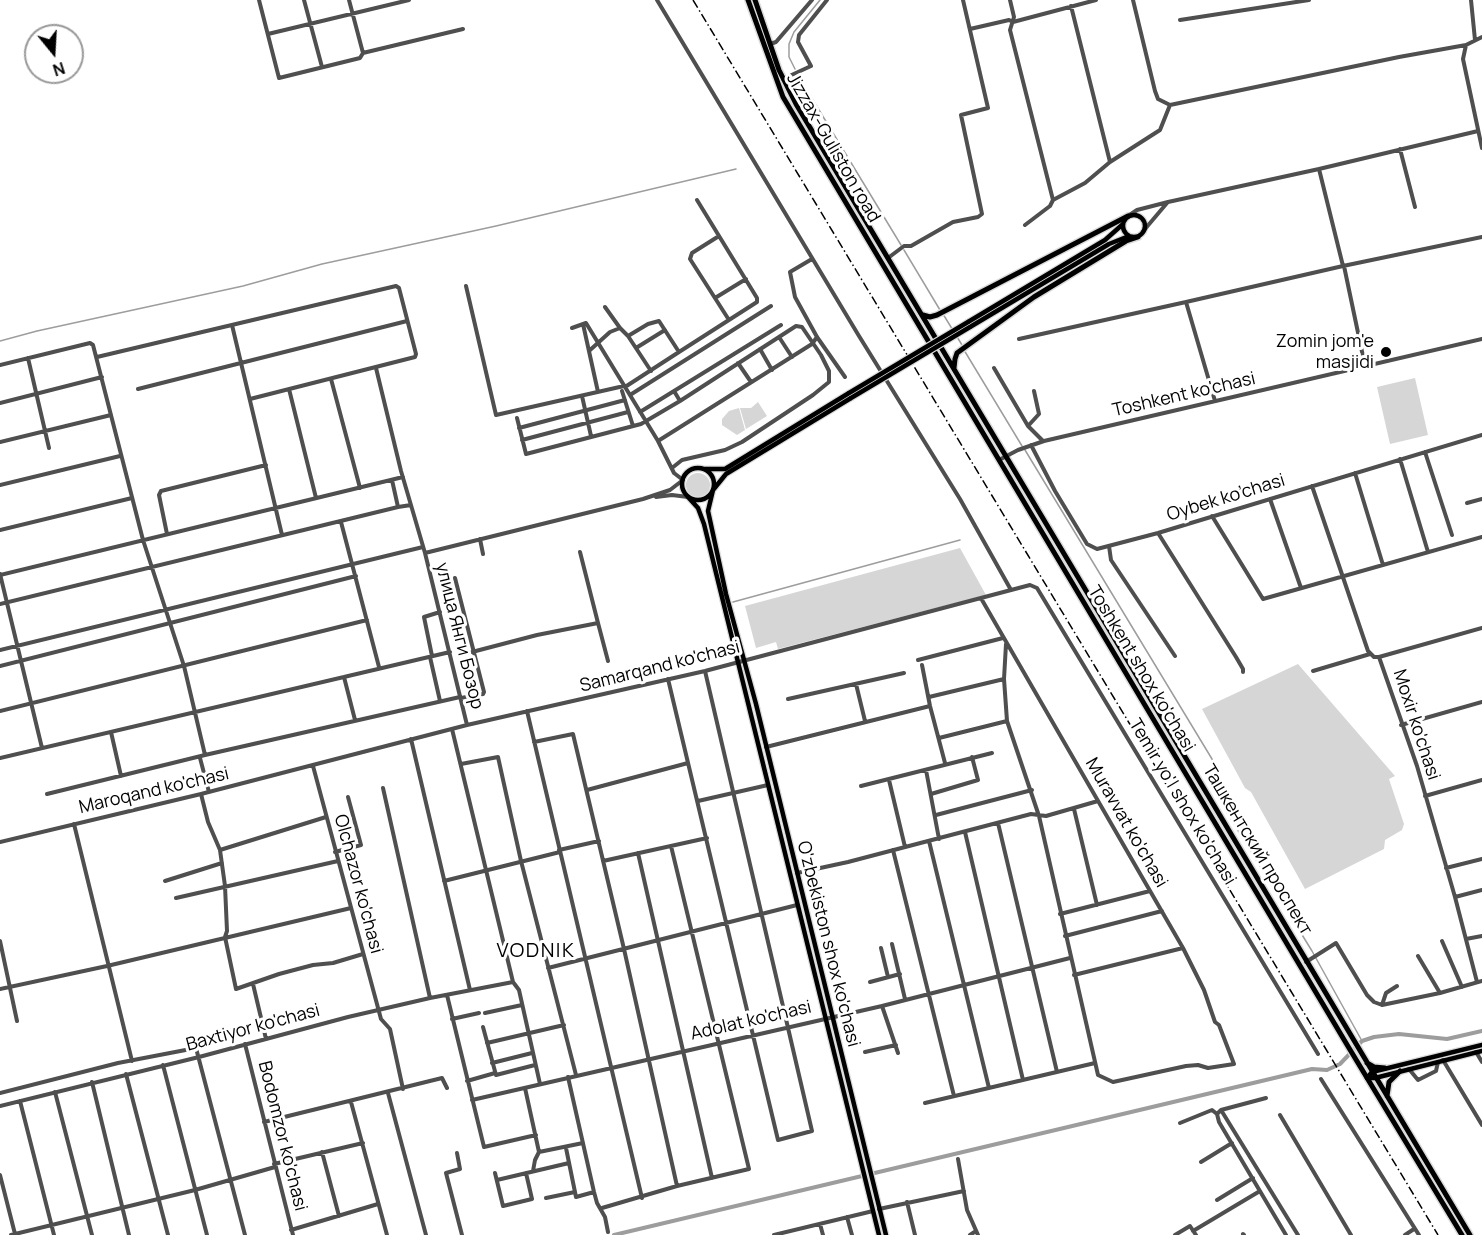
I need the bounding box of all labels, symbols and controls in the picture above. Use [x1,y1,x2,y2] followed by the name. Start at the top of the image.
[24,24,84,84] north arrow
[50,57,68,81] text: N
[781,70,885,226] street label: Jizzax-Guliston road
[1276,331,1374,374] place label: Zomin jom'e masjidi
[1379,345,1393,359] marker: Zomin jom'e masjidi
[1110,368,1258,422] street label: Toshkent ko'chasi
[1164,470,1288,526] street label: Oybek ko’chasi
[430,560,488,712] street label: улица Янги Бозор
[1083,582,1199,756] street label: Toshkent shox ko'chasi
[578,637,742,697] street label: Samarqand ko'chasi
[1388,667,1444,783] street label: Moxir ko'chasi
[1124,715,1240,889] street label: Temir yo'l shox ko'chasi
[1080,754,1172,892] street label: Muravvat ko'chasi
[1198,761,1316,939] street label: Ташкентский проспект
[77,763,231,819] street label: Maroqand ko'chasi
[329,812,387,956] street label: Olchazor ko'chasi
[792,839,864,1049] street label: O'zbekiston shox ko'chasi
[497,939,575,963] district label: VODNIK
[688,997,814,1045] street label: Adolat ko'chasi
[184,1000,322,1056] street label: Baxtiyor ko'chasi
[253,1059,311,1213] street label: Bodomzor ko'chasi

